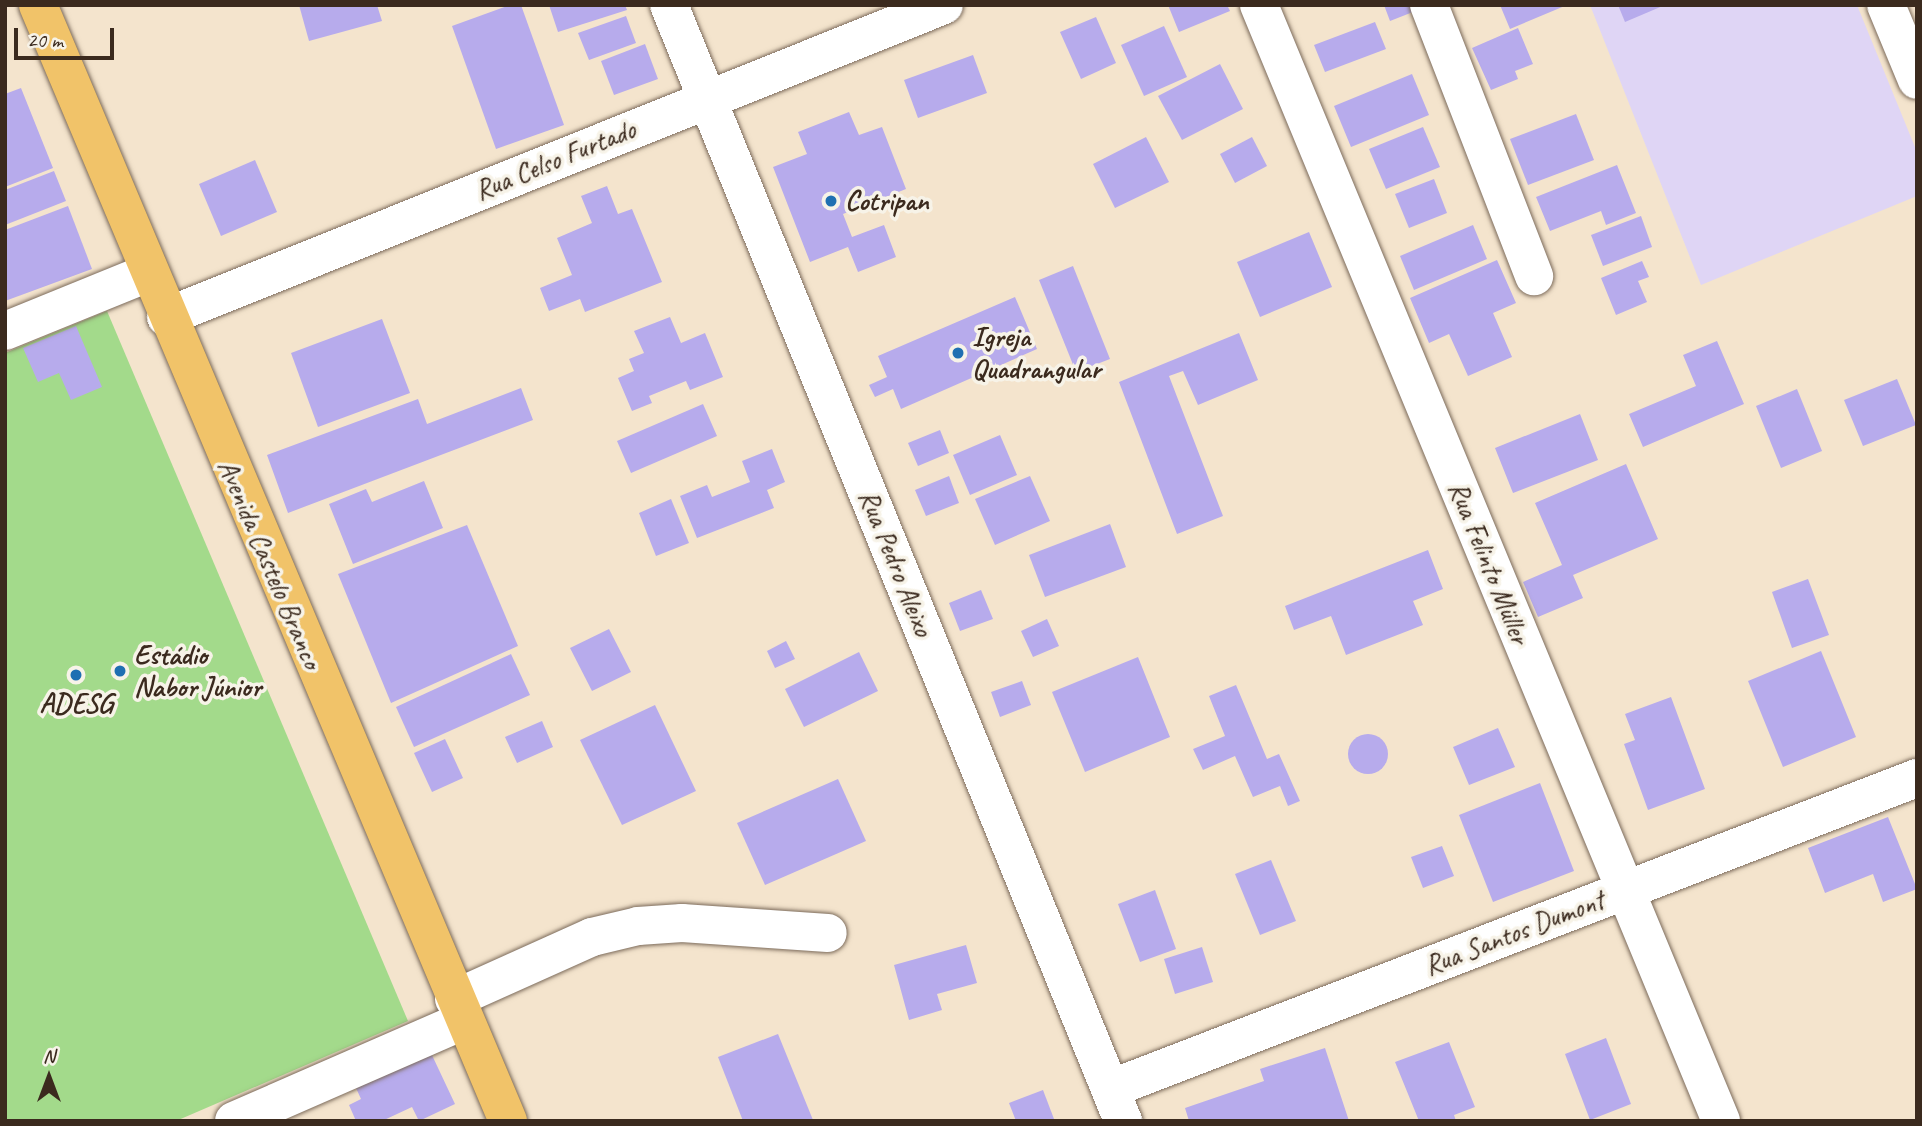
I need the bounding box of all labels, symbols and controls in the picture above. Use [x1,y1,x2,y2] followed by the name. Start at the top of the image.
[18,14,117,58] scale bar
[27,27,63,53] text: 20 m
[470,113,640,207] street label: Rua Celso Furtado
[845,184,928,218] place label: Cotripan
[823,193,839,209] marker: Cotripan
[972,320,1101,386] place label: Igreja Quadrangular
[950,345,966,361] marker: Igreja Quadrangular
[211,454,329,674] street label: Avenida Castelo Branco
[1441,477,1537,649] street label: Rua Felinto Müller
[851,485,941,641] street label: Rua Pedro Aleixo
[134,638,261,704] place label: Estádio Nabor Júnior
[112,663,128,679] marker: Estádio Nabor Júnior
[68,667,84,683] marker: ADESG
[40,686,112,720] place label: ADESG
[1419,883,1609,983] street label: Rua Santos Dumont
[14,1042,84,1112] north arrow
[43,1044,55,1068] text: N

